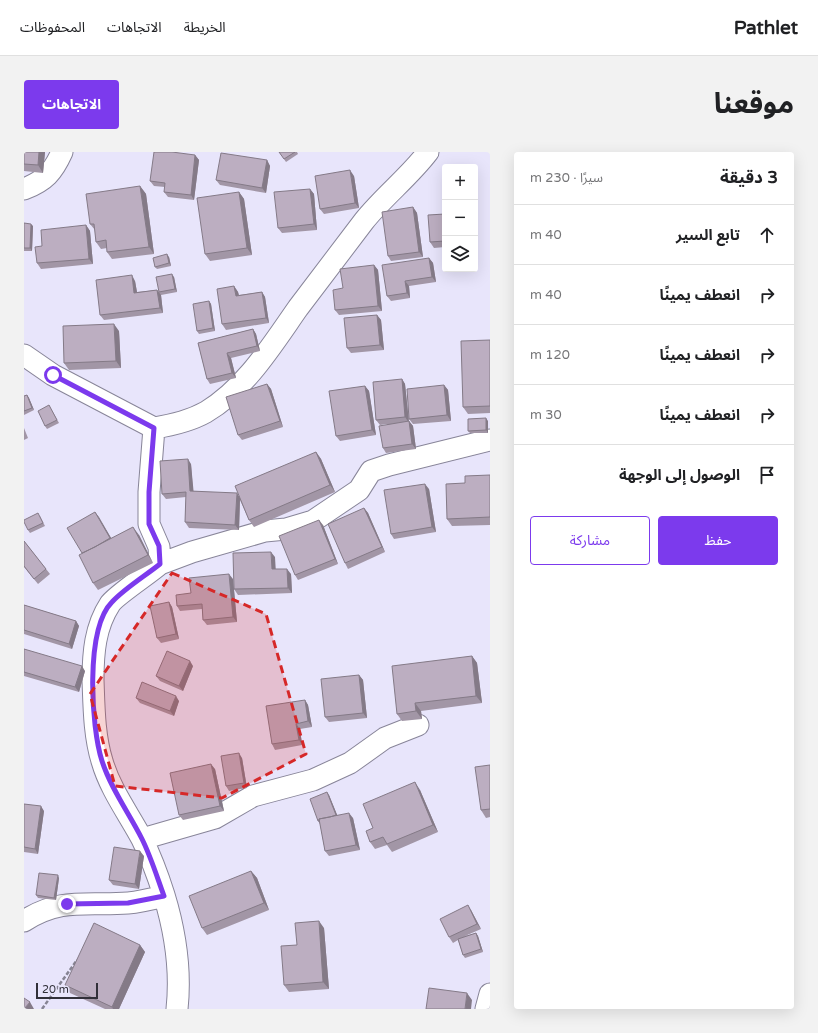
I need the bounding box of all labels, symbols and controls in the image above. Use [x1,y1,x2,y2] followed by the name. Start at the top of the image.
[734,17,798,39] text: Pathlet
[20,19,85,36] text: المحفوظات
[107,19,162,36] text: الاتجاهات
[184,19,226,36] text: الخريطة
[24,80,119,129] button: الاتجاهات
[714,87,794,121] text: موقعنا
[442,164,478,272] map controls
[442,164,478,200] button: +
[720,167,778,188] text: 3 دقيقة
[530,170,603,186] text: سيرًا · 230 m
[442,200,478,236] button: −
[756,224,778,246] icon: ahead
[676,226,740,244] text: تابع السير
[530,227,562,243] text: 40 m
[442,236,478,272] button: layers
[756,284,778,306] icon: right
[659,286,740,304] text: انعطف يمينًا
[530,287,562,303] text: 40 m
[756,344,778,366] icon: right
[659,346,740,364] text: انعطف يمينًا
[530,347,570,363] text: 120 m
[44,366,62,384] route start
[756,404,778,426] icon: right
[659,406,740,424] text: انعطف يمينًا
[530,407,562,423] text: 30 m
[756,464,778,486] icon: arrive
[619,466,740,484] text: الوصول إلى الوجهة
[530,516,650,565] button: مشاركة
[658,516,778,565] button: حفظ
[58,895,76,913] route end
[36,981,98,1000] scale bar
[42,983,69,996] text: 20 m

